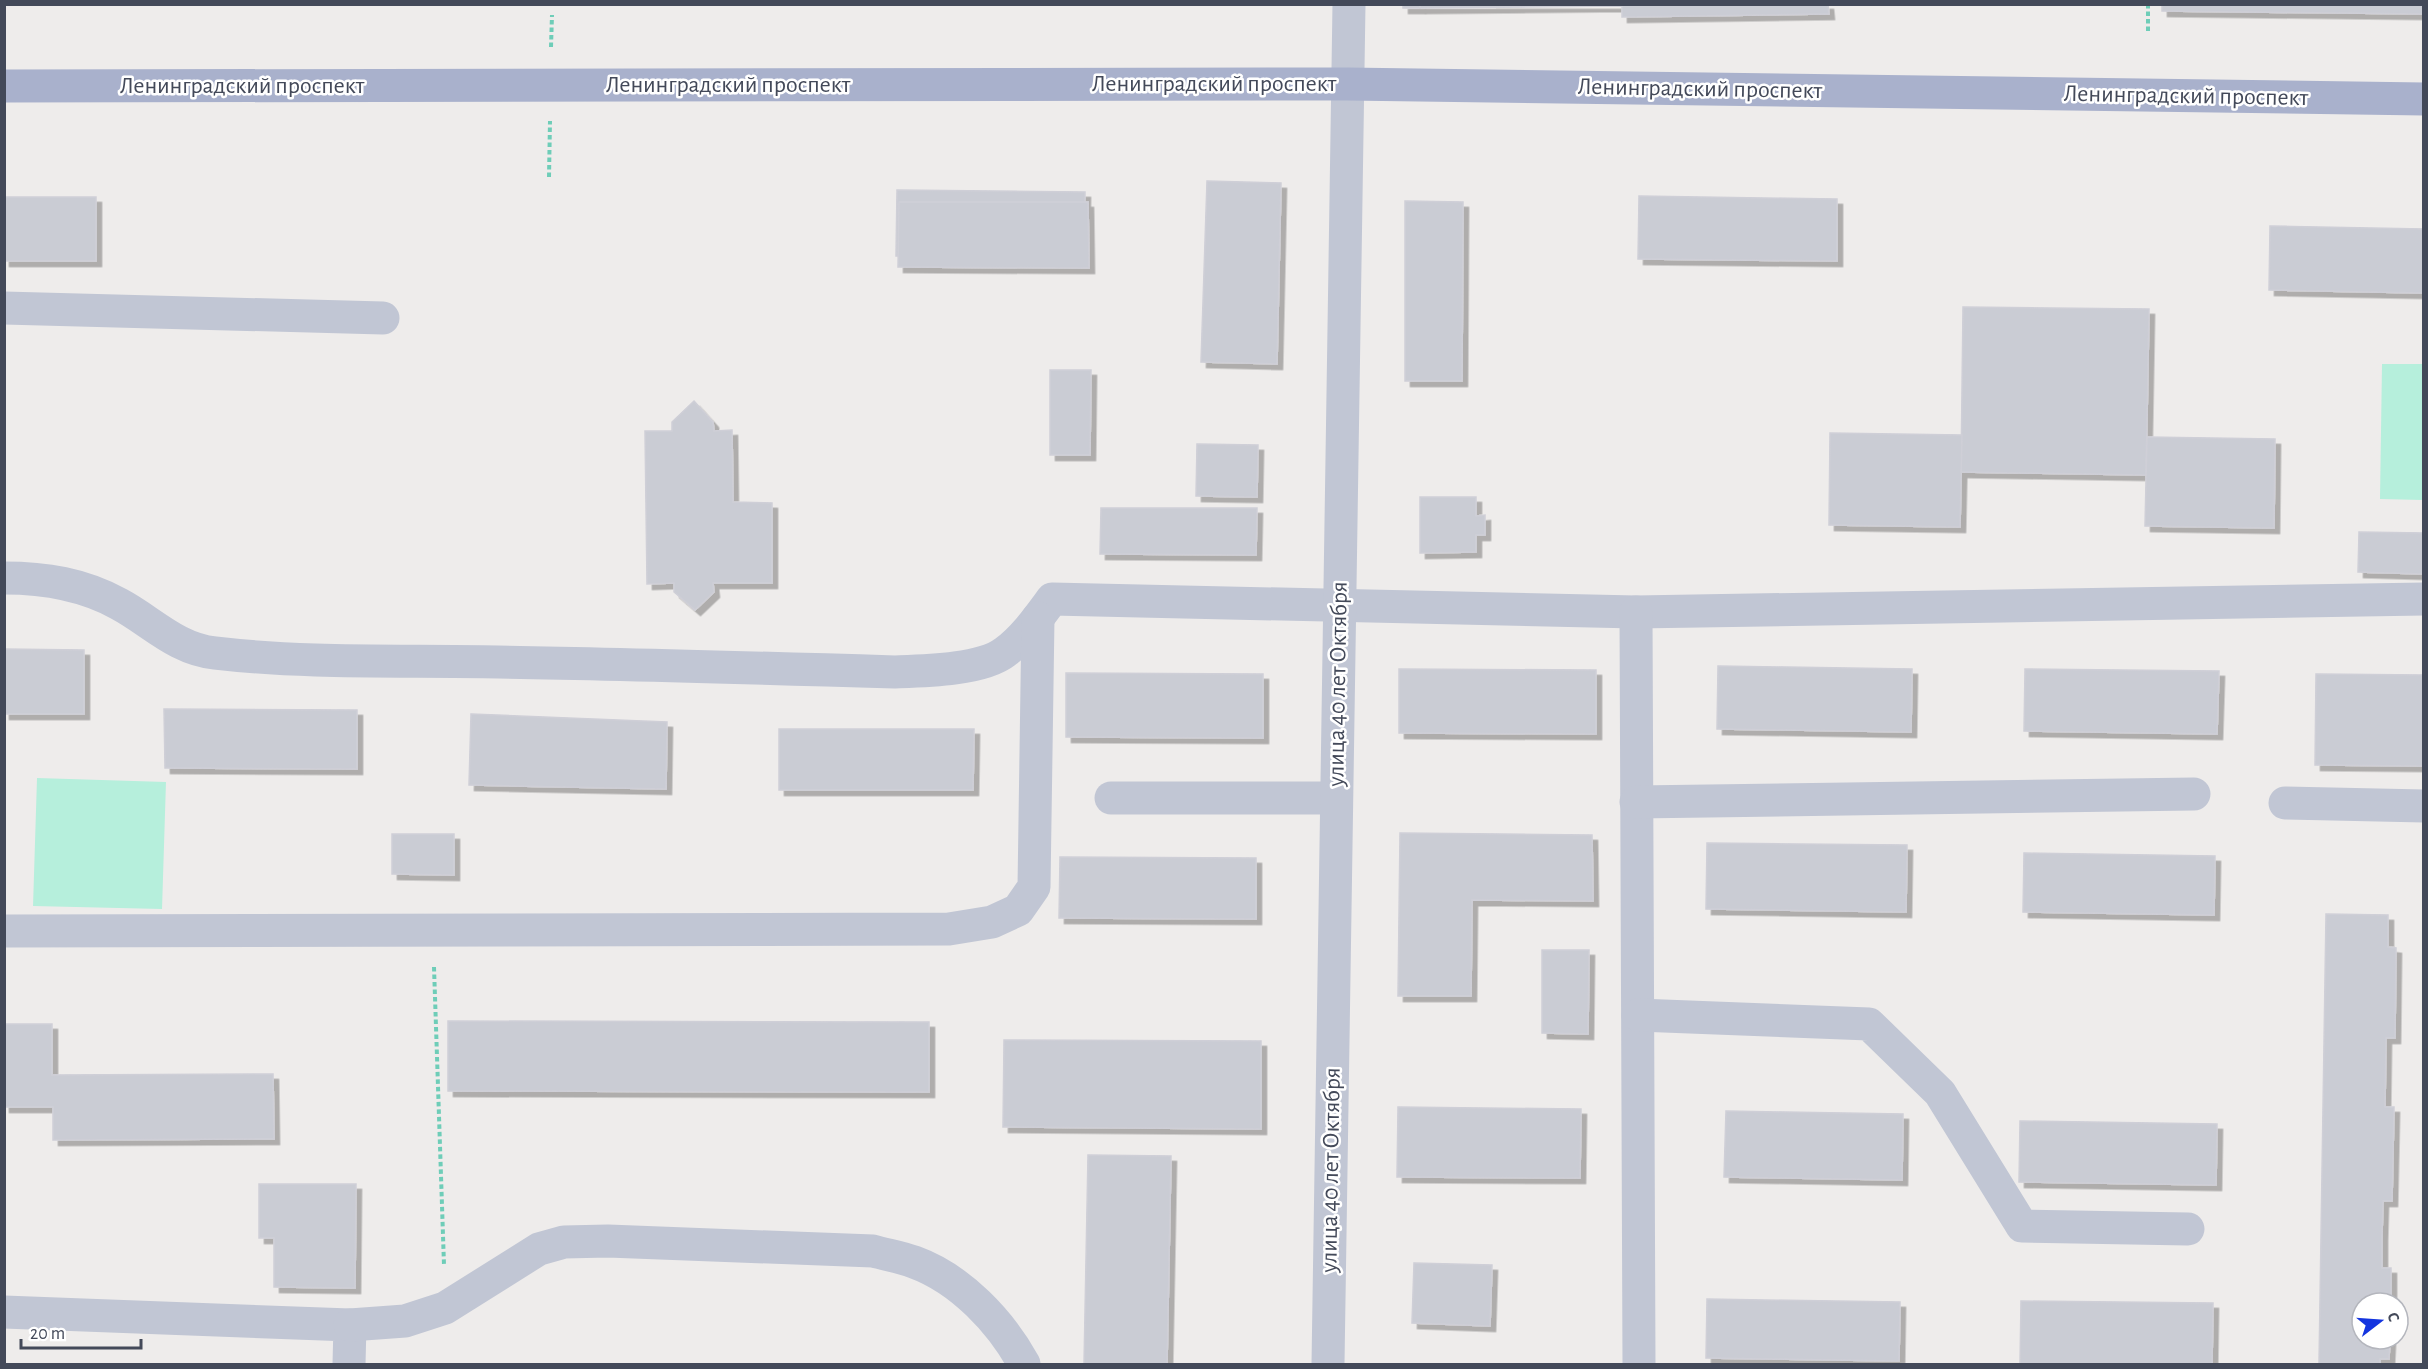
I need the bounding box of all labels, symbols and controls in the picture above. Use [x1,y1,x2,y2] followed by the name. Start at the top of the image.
[1092,72,1337,96] street label: Ленинградский проспект
[606,73,851,97] street label: Ленинградский проспект
[120,74,365,98] street label: Ленинградский проспект
[1577,75,1823,103] street label: Ленинградский проспект
[2063,82,2309,110] street label: Ленинградский проспект
[1324,581,1352,788] street label: улица 40 лет Октября
[1317,1067,1345,1274] street label: улица 40 лет Октября
[2350,1291,2410,1351] north arrow
[2384,1310,2402,1324] text: С
[21,1312,141,1350] scale bar
[30,1325,65,1343] text: 20 m

